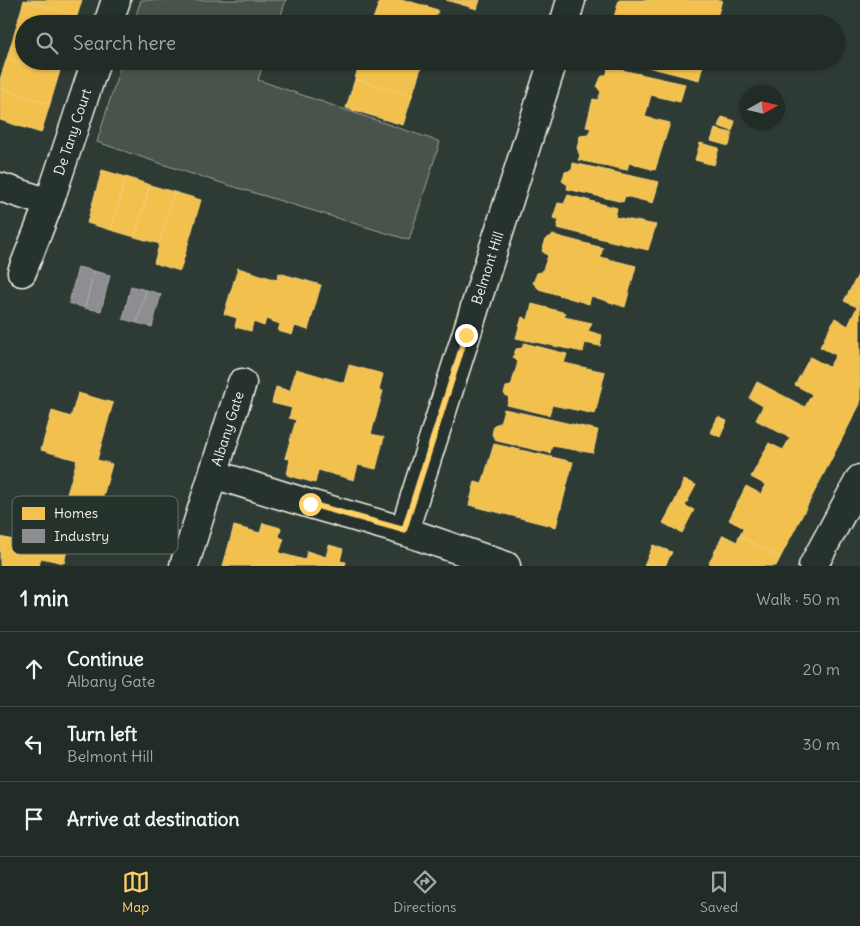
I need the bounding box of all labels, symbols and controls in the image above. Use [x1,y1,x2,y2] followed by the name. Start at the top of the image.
[15,15,845,70] search box
[33,29,61,57] icon: search
[73,31,176,55] text: Search here
[740,85,785,130] north arrow
[50,86,95,178] street label: De Tany Court
[467,229,507,307] street label: Belmont Hill
[455,324,478,347] route end
[207,389,248,468] street label: Albany Gate
[299,493,322,516] route start
[12,496,178,554] legend
[54,504,98,522] text: Homes
[54,527,109,545] text: Industry
[20,585,69,612] text: 1 min
[756,589,840,609] text: Walk · 50 m
[67,647,144,671] text: Continue
[20,655,48,683] icon: ahead
[803,659,840,679] text: 20 m
[67,671,155,691] text: Albany Gate
[67,722,137,746] text: Turn left
[20,730,48,758] icon: left
[803,734,840,754] text: 30 m
[67,746,153,766] text: Belmont Hill
[20,805,48,833] icon: arrive
[67,807,240,831] text: Arrive at destination
[122,868,150,916] tab: Map
[393,868,456,916] tab: Directions
[700,868,738,916] tab: Saved

